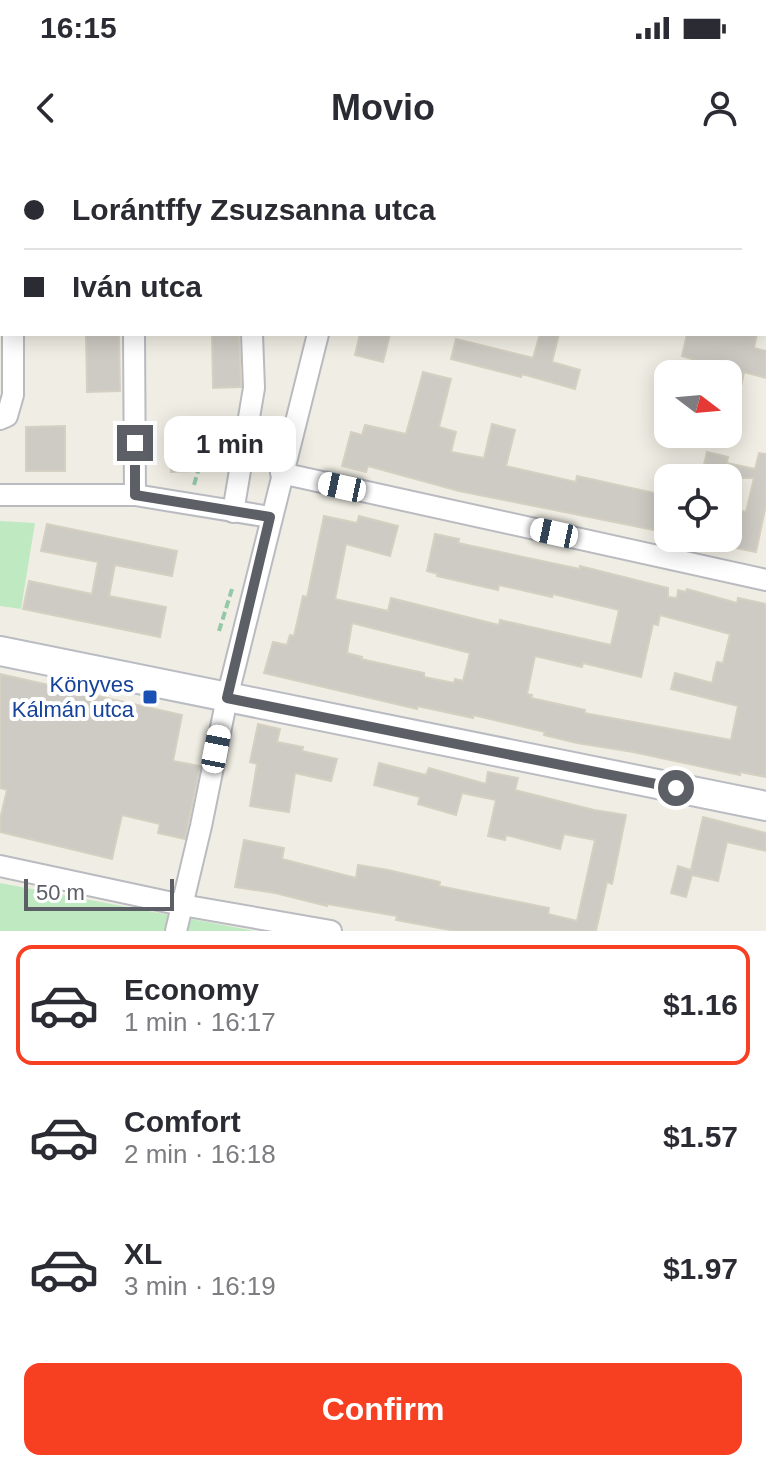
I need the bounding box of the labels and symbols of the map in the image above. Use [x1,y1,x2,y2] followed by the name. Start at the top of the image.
[654,360,742,448] north arrow
[163,415,295,471] callout: 1 min
[117,425,153,461] route end
[316,470,368,504] car
[528,516,580,550] car
[12,672,135,722] place label: Könyves Kálmán utca
[141,688,159,706] marker: Könyves Kálmán utca
[200,723,232,775] car
[658,770,694,806] route start
[24,875,174,911] scale bar

